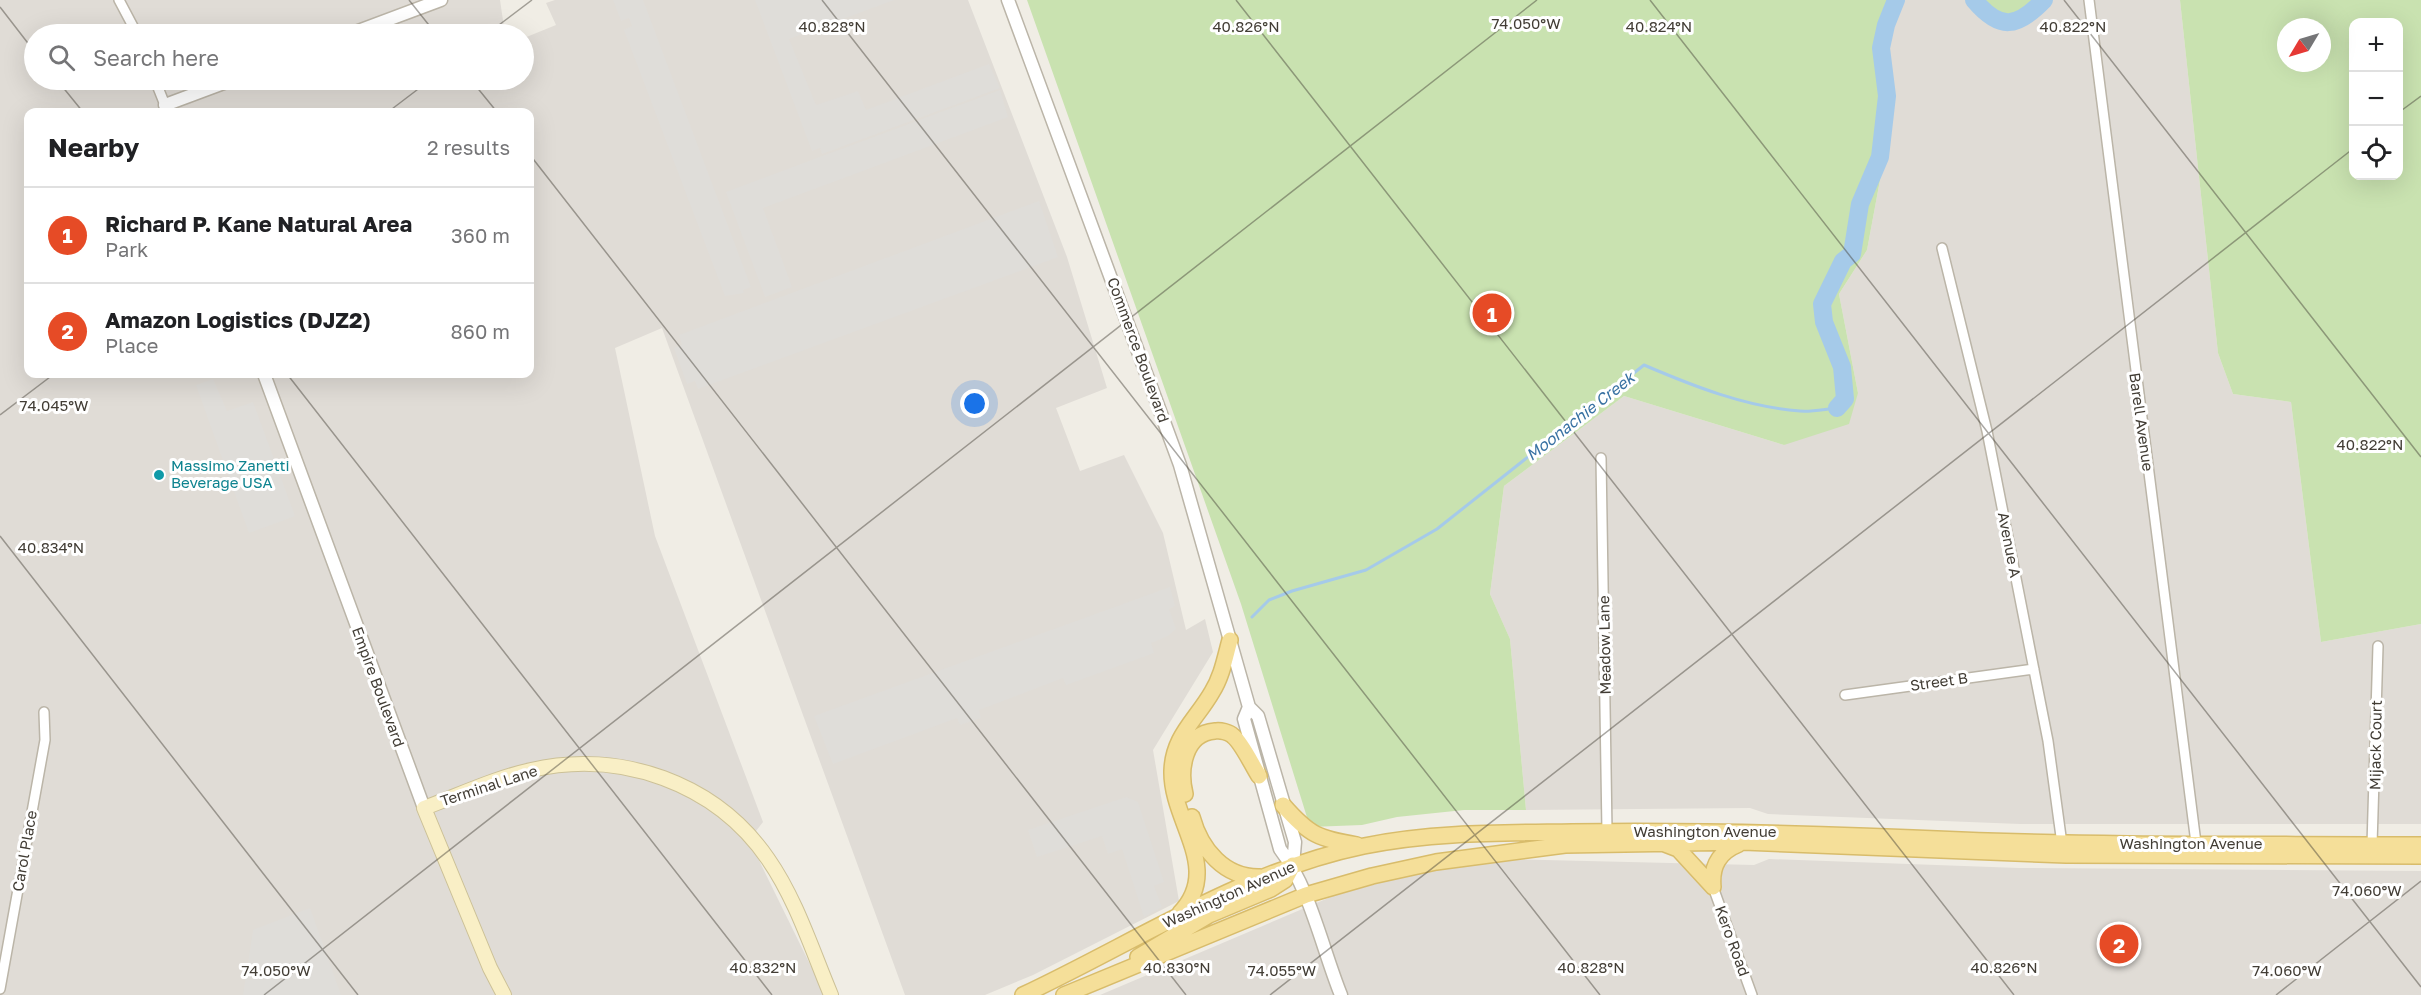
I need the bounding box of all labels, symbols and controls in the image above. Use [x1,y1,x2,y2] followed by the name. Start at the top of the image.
[1491,14,1561,32] text: 74.050°W
[798,17,866,35] text: 40.828°N
[1212,17,1280,35] text: 40.826°N
[1626,17,1692,35] text: 40.824°N
[2040,17,2106,35] text: 40.822°N
[2277,18,2331,72] north arrow
[2349,18,2403,180] map controls
[2349,18,2403,72] button: +
[24,24,534,90] search box
[45,41,78,74] icon: search
[93,44,219,71] text: Search here
[2349,72,2403,126] button: −
[2349,126,2403,180] button: locate
[48,132,139,163] text: Nearby
[427,135,510,159] text: 2 results
[105,210,412,237] text: Richard P. Kane Natural Area
[62,223,73,247] text: 1
[451,223,510,247] text: 360 m
[105,237,148,261] text: Park
[1104,275,1174,425] street label: Commerce Boulevard
[1472,290,1512,336] pin: 1
[105,306,371,333] text: Amazon Logistics (DJZ2)
[61,319,74,343] text: 2
[451,319,510,343] text: 860 m
[105,333,158,357] text: Place
[1522,366,1640,465] water label: Moonachie Creek
[2126,371,2158,473] street label: Barell Avenue
[960,389,989,418] your location
[19,396,89,414] text: 74.045°W
[2337,435,2403,453] text: 40.822°N
[171,456,290,491] place label: Massimo Zanetti Beverage USA
[152,468,166,482] marker: Massimo Zanetti Beverage USA
[1995,510,2025,579] street label: Avenue A
[18,538,84,556] text: 40.834°N
[1594,595,1614,695] street label: Meadow Lane
[349,624,409,749] street label: Empire Boulevard
[1909,668,1969,694] street label: Street B
[2365,700,2385,790] street label: Mijack Court
[438,761,540,809] street label: Terminal Lane
[8,809,40,893] street label: Carol Place
[1634,822,1777,840] street label: Washington Avenue
[2120,834,2263,852] street label: Washington Avenue
[1160,857,1298,931] street label: Washington Avenue
[2332,881,2402,899] text: 74.060°W
[1712,903,1754,978] street label: Kero Road
[2100,922,2138,966] pin: 2
[730,958,796,976] text: 40.832°N
[1143,958,1211,976] text: 40.830°N
[1557,958,1625,976] text: 40.828°N
[1970,958,2038,976] text: 40.826°N
[241,961,311,979] text: 74.050°W
[1248,961,1316,979] text: 74.055°W
[2252,961,2322,979] text: 74.060°W

